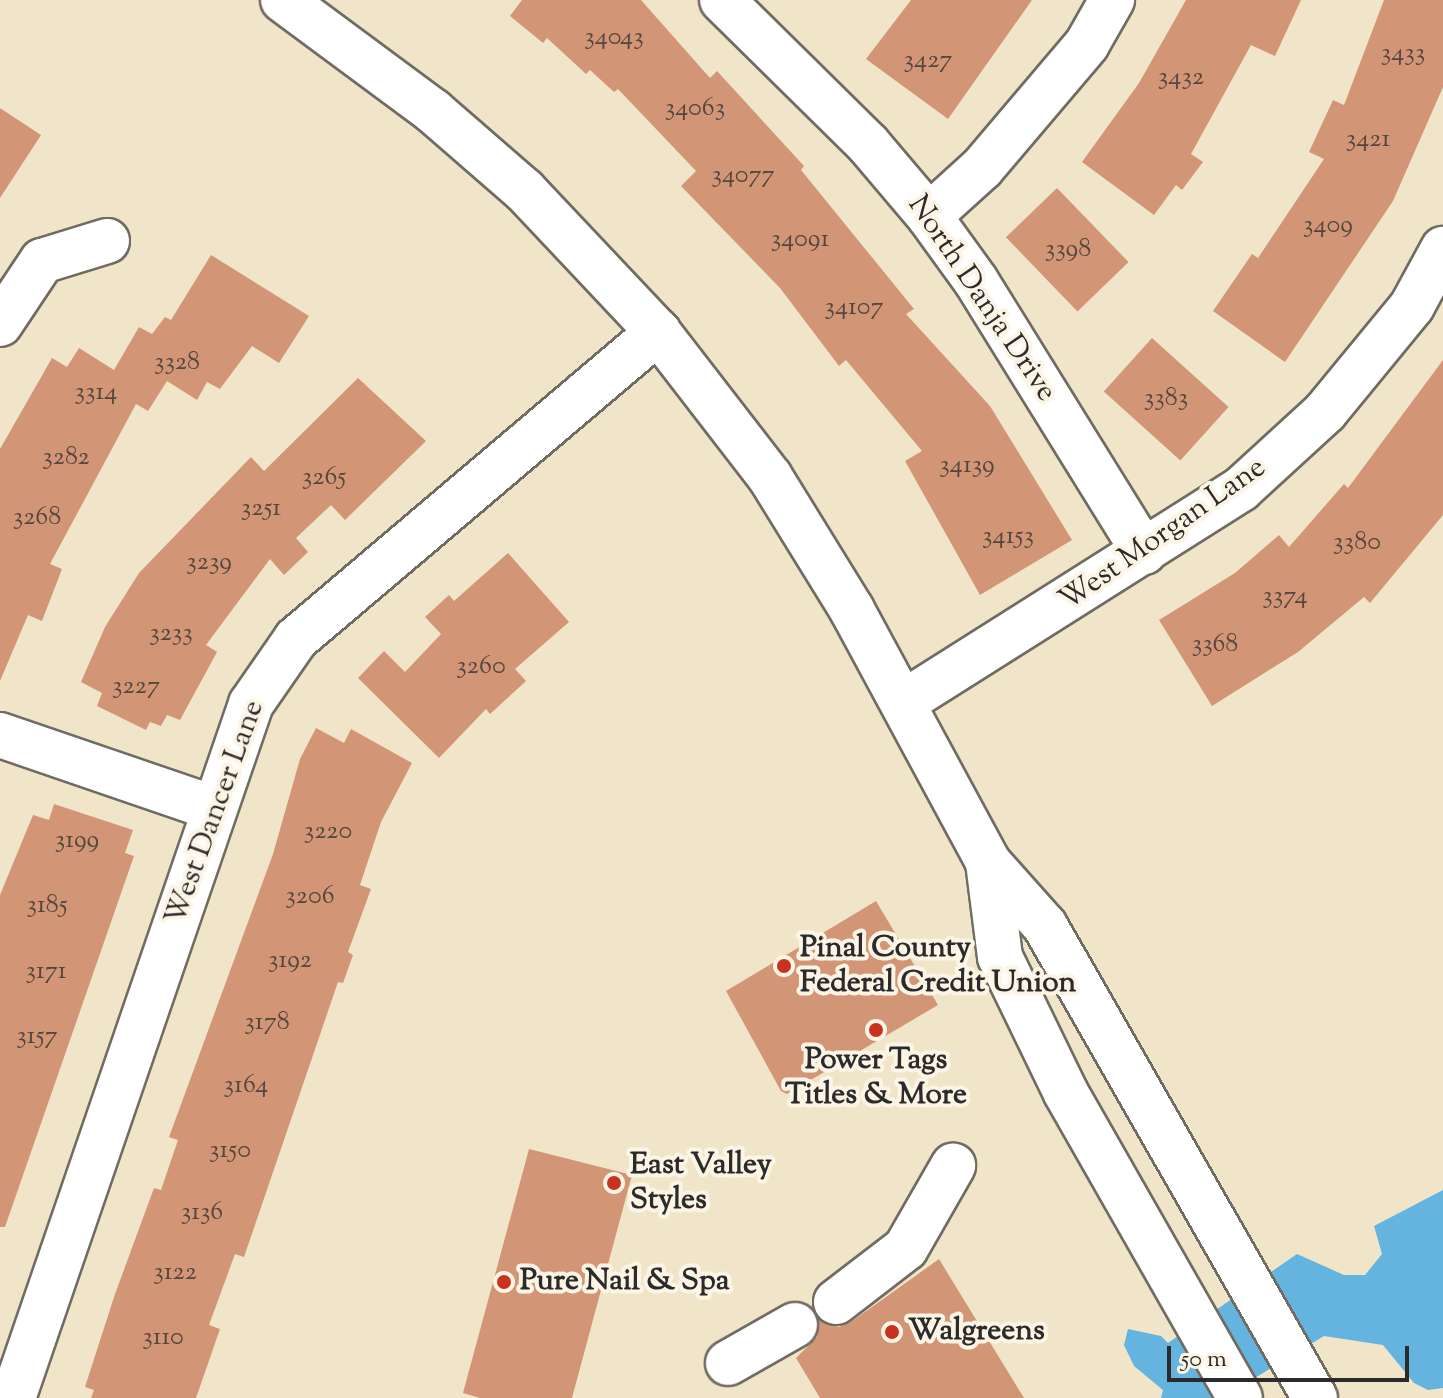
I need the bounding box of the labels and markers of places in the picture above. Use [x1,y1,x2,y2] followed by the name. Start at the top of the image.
[800,931,1076,1002] place label: Pinal County Federal Credit Union
[775,957,793,975] marker: Pinal County Federal Credit Union
[867,1021,885,1039] marker: Power Tags Titles & More
[785,1043,967,1114] place label: Power Tags Titles & More
[630,1148,772,1218] place label: East Valley Styles
[605,1174,623,1192] marker: East Valley Styles
[520,1264,729,1300] place label: Pure Nail & Spa
[495,1273,513,1291] marker: Pure Nail & Spa
[908,1314,1045,1350] place label: Walgreens
[883,1323,901,1341] marker: Walgreens

